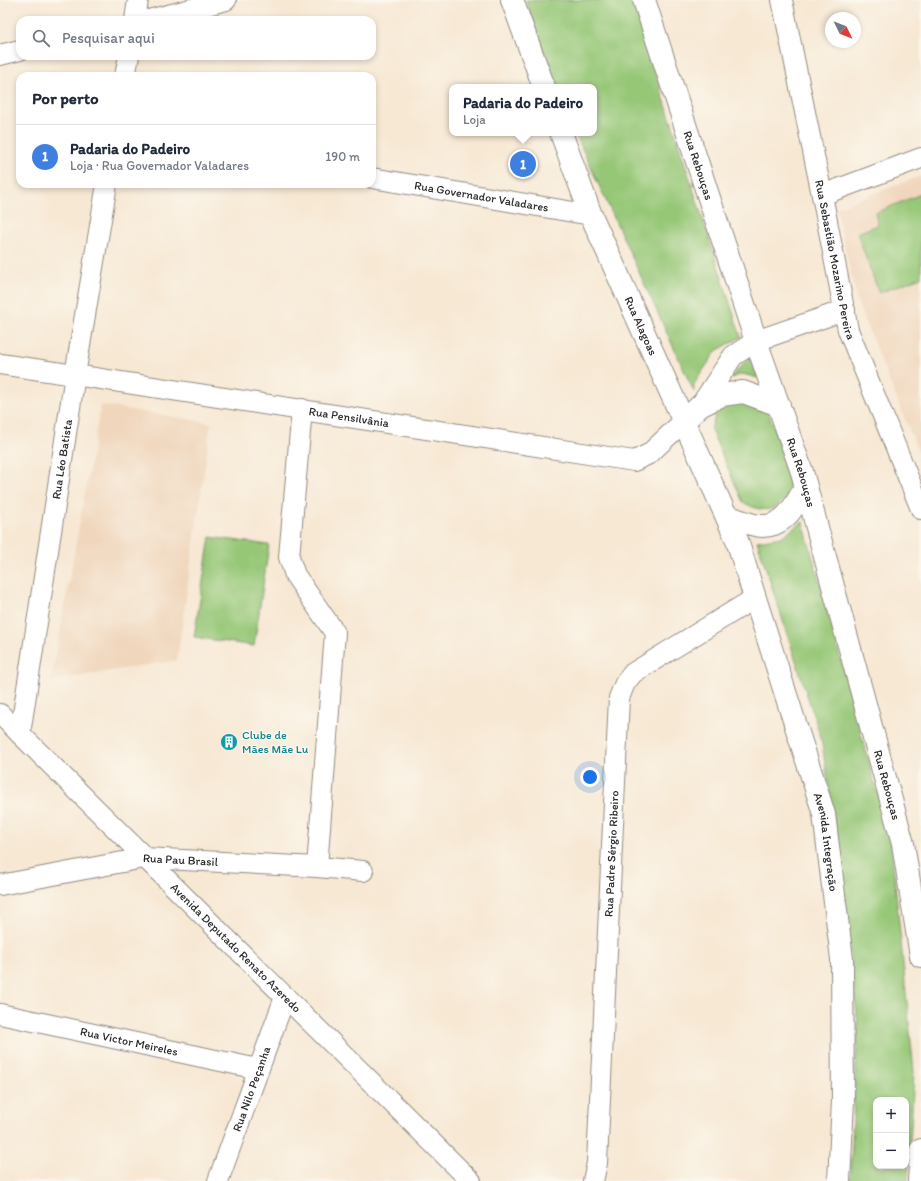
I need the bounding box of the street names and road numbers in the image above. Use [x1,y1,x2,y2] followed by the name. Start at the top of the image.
[680,129,716,202] street label: Rua Rebouças
[413,178,550,215] street label: Rua Governador Valadares
[812,179,858,342] street label: Rua Sebastião Mozarino Pereira
[621,294,660,358] street label: Rua Alagoas
[308,404,391,430] street label: Rua Pensilvânia
[49,417,75,500] street label: Rua Léo Batista
[784,436,818,509] street label: Rua Rebouças
[871,748,903,821] street label: Rua Rebouças
[602,790,622,917] street label: Rua Padre Sérgio Ribeiro
[811,791,841,892] street label: Avenida Integração
[142,851,219,869] street label: Rua Pau Brasil
[168,880,304,1015] street label: Avenida Deputado Renato Azeredo
[79,1024,179,1059] street label: Rua Victor Meireles
[230,1044,274,1133] street label: Rua Nilo Peçanha

